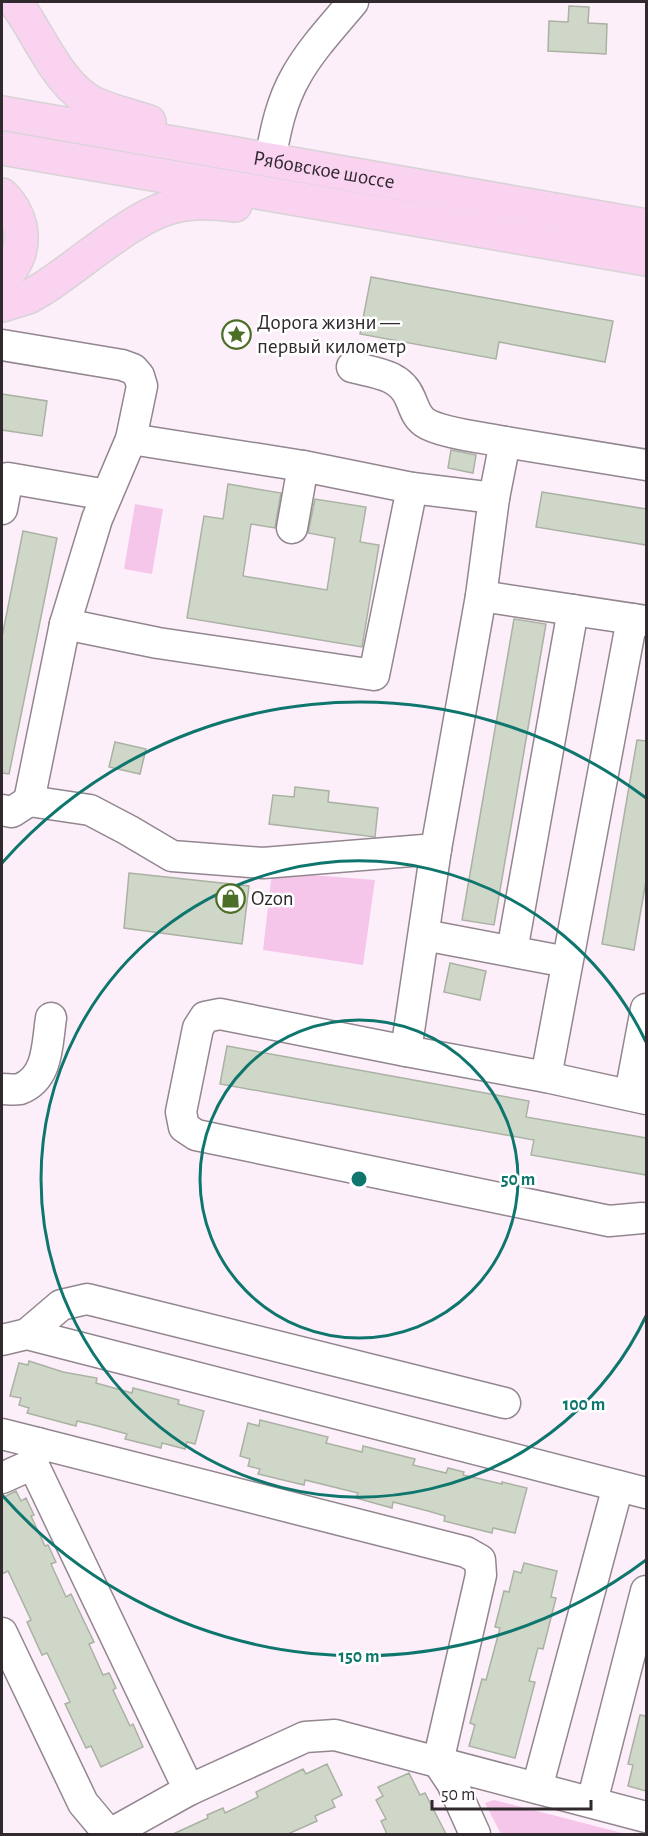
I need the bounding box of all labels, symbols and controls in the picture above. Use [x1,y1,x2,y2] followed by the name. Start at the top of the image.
[252,147,396,193] street label: Рябовское шоссе
[257,312,406,357] place label: Дорога жизни — первый километр
[220,318,252,350] place icon: Дорога жизни — первый километр
[214,882,246,914] shop icon: Ozon
[251,888,294,909] place label: Ozon
[349,1169,369,1189] centre of rings
[501,1171,535,1189] text: 50 m
[563,1396,605,1414] text: 100 m
[339,1648,379,1666] text: 150 m
[432,1773,591,1811] scale bar
[441,1786,475,1804] text: 50 m

